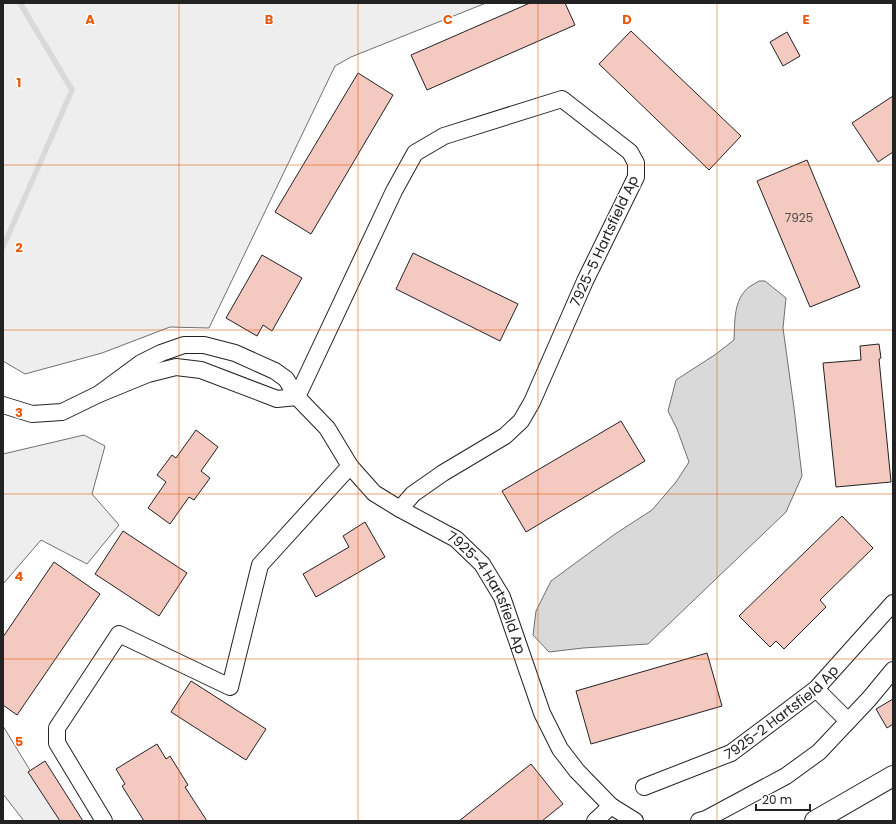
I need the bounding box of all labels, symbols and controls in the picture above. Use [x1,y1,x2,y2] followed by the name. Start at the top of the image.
[85,10,95,29] text: A
[265,10,274,29] text: B
[443,10,453,29] text: C
[622,10,632,29] text: D
[802,10,810,29] text: E
[17,73,21,92] text: 1
[565,172,643,310] street label: 7925-5 Hartsfield Ap
[785,209,813,226] house number: 7925
[15,238,23,257] text: 2
[15,403,23,422] text: 3
[444,526,531,657] street label: 7925-4 Hartsfield Ap
[15,567,24,586] text: 4
[721,661,843,765] street label: 7925-2 Hartsfield Ap
[15,732,23,751] text: 5
[756,786,810,812] scale bar
[762,791,792,808] text: 20 m

